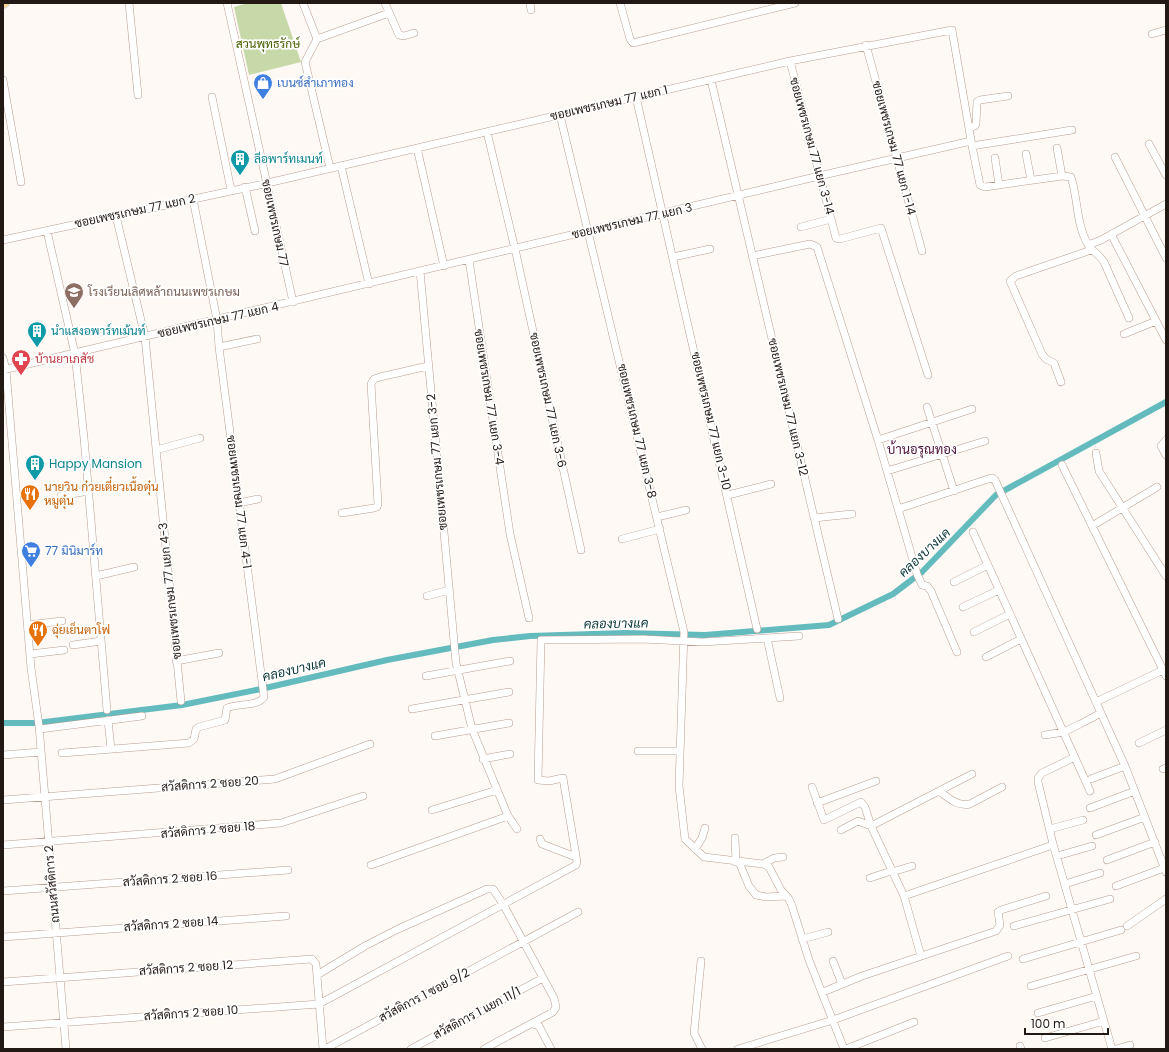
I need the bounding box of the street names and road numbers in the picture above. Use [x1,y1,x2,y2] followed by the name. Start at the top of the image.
[786,75,839,217] street label: ซอยเพชรเกษม 77 แยก 3-14
[868,79,921,217] street label: ซอยเพชรเกษม 77 แยก 1-14
[548,81,669,124] street label: ซอยเพชรเกษม 77 แยก 1
[258,178,293,269] street label: ซอยเพชรเกษม 77
[73,189,197,232] street label: ซอยเพชรเกษม 77 แยก 2
[570,198,694,243] street label: ซอยเพชรเกษม 77 แยก 3
[156,297,281,342] street label: ซอยเพชรเกษม 77 แยก 4
[470,328,509,467] street label: ซอยเพชรเกษม 77 แยก 3-4
[526,331,571,469] street label: ซอยเพชรเกษม 77 แยก 3-6
[764,336,813,477] street label: ซอยเพชรเกษม 77 แยก 3-12
[687,350,736,492] street label: ซอยเพชรเกษม 77 แยก 3-10
[614,362,661,500] street label: ซอยเพชรเกษม 77 แยก 3-8
[422,393,451,531] street label: ซอยเพชรเกษม 77 แยก 3-2
[223,434,256,570] street label: ซอยเพชรเกษม 77 แยก 4-1
[154,522,185,660] street label: ซอยเพชรเกษม 77 แยก 4-3
[161,772,259,795] street label: สวัสดิการ 2 ซอย 20
[160,817,256,842] street label: สวัสดิการ 2 ซอย 18
[40,844,63,924] street label: ถนนสวัสดิการ 2
[122,867,218,890] street label: สวัสดิการ 2 ซอย 16
[123,912,219,935] street label: สวัสดิการ 2 ซอย 14
[138,956,234,979] street label: สวัสดิการ 2 ซอย 12
[375,963,472,1026] street label: สวัสดิการ 1 ซอย 9/2
[430,982,524,1043] street label: สวัสดิการ 1 แยก 11/1
[143,1001,239,1024] street label: สวัสดิการ 2 ซอย 10

